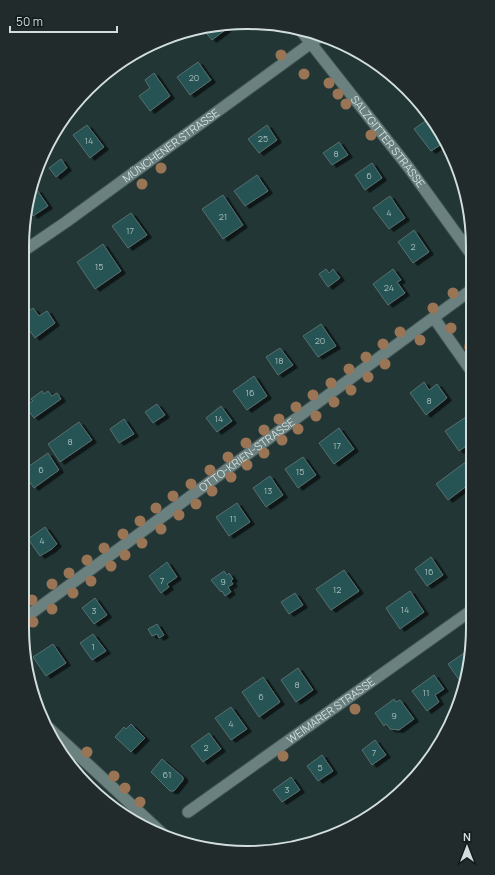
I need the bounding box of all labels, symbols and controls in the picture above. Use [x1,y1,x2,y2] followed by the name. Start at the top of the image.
[10,8,117,34] scale bar
[16,13,43,30] text: 50 m
[189,71,199,84] house number: 20
[348,92,429,190] street label: SALZGITTER STRASSE
[119,105,222,185] street label: MÜNCHENER STRASSE
[258,132,268,145] house number: 25
[85,134,93,147] house number: 14
[333,147,339,160] house number: 8
[366,169,372,182] house number: 6
[386,206,392,219] house number: 4
[219,210,227,223] house number: 21
[126,224,134,237] house number: 17
[410,240,416,253] house number: 2
[95,260,103,273] house number: 15
[384,281,394,294] house number: 24
[315,334,325,347] house number: 20
[275,354,283,367] house number: 18
[245,386,255,399] house number: 16
[426,394,432,407] house number: 8
[215,412,223,425] house number: 14
[195,414,298,495] street label: OTTO-KRIEN-STRASSE
[67,435,73,448] house number: 8
[333,439,341,452] house number: 17
[38,463,44,476] house number: 6
[296,465,304,478] house number: 15
[264,484,272,497] house number: 13
[229,512,237,525] house number: 11
[39,534,45,547] house number: 4
[424,565,434,578] house number: 16
[160,574,165,587] house number: 7
[220,575,226,588] house number: 9
[333,583,341,596] house number: 12
[401,603,409,616] house number: 14
[92,604,97,617] house number: 3
[91,640,95,653] house number: 1
[283,674,377,747] street label: WEIMARER STRASSE
[294,678,300,691] house number: 8
[422,686,430,699] house number: 11
[258,690,264,703] house number: 6
[391,709,397,722] house number: 9
[228,717,234,730] house number: 4
[203,741,209,754] house number: 2
[372,746,377,759] house number: 7
[317,761,323,774] house number: 5
[163,768,171,781] house number: 61
[285,783,290,796] house number: 3
[447,827,487,867] north arrow
[463,829,471,844] text: N

